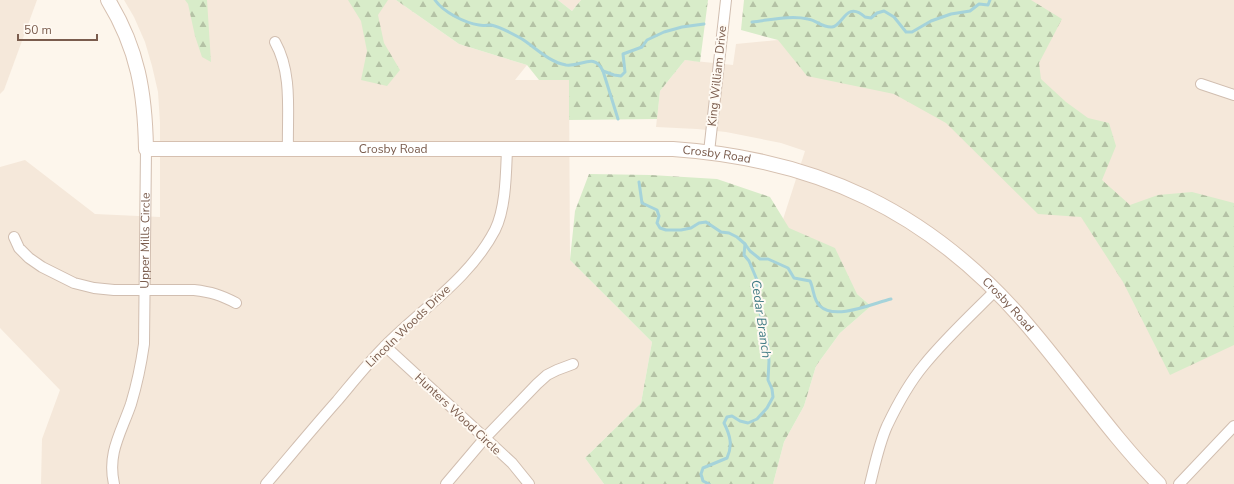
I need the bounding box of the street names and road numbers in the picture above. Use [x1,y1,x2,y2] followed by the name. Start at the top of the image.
[704,25,730,127] street label: King William Drive
[359,141,428,157] street label: Crosby Road
[682,142,752,167] street label: Crosby Road
[137,193,154,289] street label: Upper Mills Circle
[979,274,1037,335] street label: Crosby Road
[362,281,454,371] street label: Lincoln Woods Drive
[411,370,505,458] street label: Hunters Wood Circle

